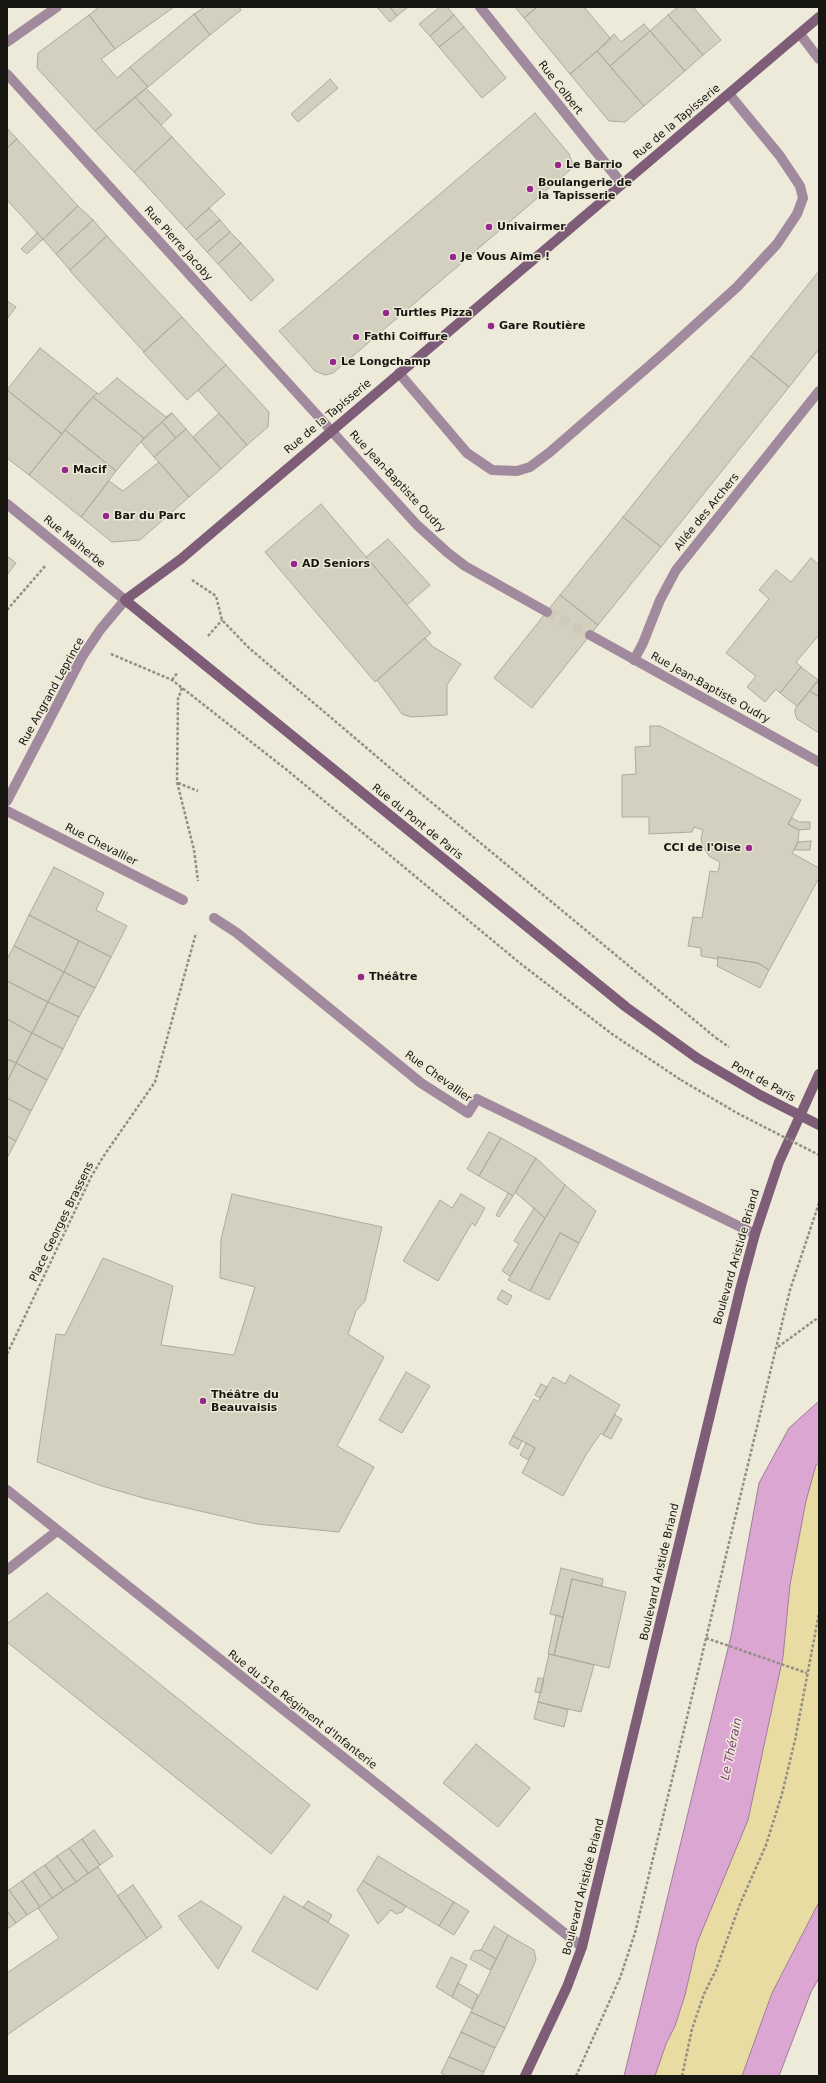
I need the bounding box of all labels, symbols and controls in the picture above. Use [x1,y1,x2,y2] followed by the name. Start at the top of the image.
[535,59,585,117] street label: Rue Colbert
[631,82,723,162] street label: Rue de la Tapisserie
[566,158,622,172] place label: Le Barrio
[553,160,563,170] marker: Le Barrio
[538,176,632,202] place label: Boulangerie de la Tapisserie
[525,184,535,194] marker: Boulangerie de la Tapisserie
[141,204,215,284] street label: Rue Pierre Jacoby
[497,220,566,234] place label: Univairmer
[484,222,494,232] marker: Univairmer
[461,250,550,264] place label: Je Vous Aime !
[448,252,458,262] marker: Je Vous Aime !
[394,306,472,320] place label: Turtles Pizza
[381,308,391,318] marker: Turtles Pizza
[499,319,585,333] place label: Gare Routière
[486,321,496,331] marker: Gare Routière
[364,330,448,344] place label: Fathi Coiffure
[351,332,361,342] marker: Fathi Coiffure
[341,355,431,369] place label: Le Longchamp
[328,357,338,367] marker: Le Longchamp
[282,377,374,457] street label: Rue de la Tapisserie
[346,428,448,536] street label: Rue Jean-Baptiste Oudry
[73,463,106,477] place label: Macif
[60,465,70,475] marker: Macif
[672,471,742,553] street label: Allée des Archers
[114,509,186,523] place label: Bar du Parc
[101,511,111,521] marker: Bar du Parc
[40,513,108,571] street label: Rue Malherbe
[302,557,370,571] place label: AD Seniors
[289,559,299,569] marker: AD Seniors
[17,636,87,748] street label: Rue Angrand Leprince
[648,650,772,726] street label: Rue Jean-Baptiste Oudry
[369,781,465,863] street label: Rue du Pont de Paris
[63,821,139,869] street label: Rue Chevallier
[664,841,741,855] place label: CCI de l'Oise
[744,843,754,853] marker: CCI de l'Oise
[369,970,417,984] place label: Théâtre
[356,972,366,982] marker: Théâtre
[402,1048,474,1106] street label: Rue Chevallier
[729,1059,797,1105] street label: Pont de Paris
[27,1160,97,1284] street label: Place Georges Brassens
[711,1188,763,1326] street label: Boulevard Aristide Briand
[211,1388,279,1414] place label: Théâtre du Beauvaisis
[198,1396,208,1406] marker: Théâtre du Beauvaisis
[638,1502,682,1642] street label: Boulevard Aristide Briand
[225,1648,379,1772] street label: Rue du 51e Régiment d'Infanterie
[718,1716,746,1782] water label: Le Thérain
[561,1817,607,1957] street label: Boulevard Aristide Briand

